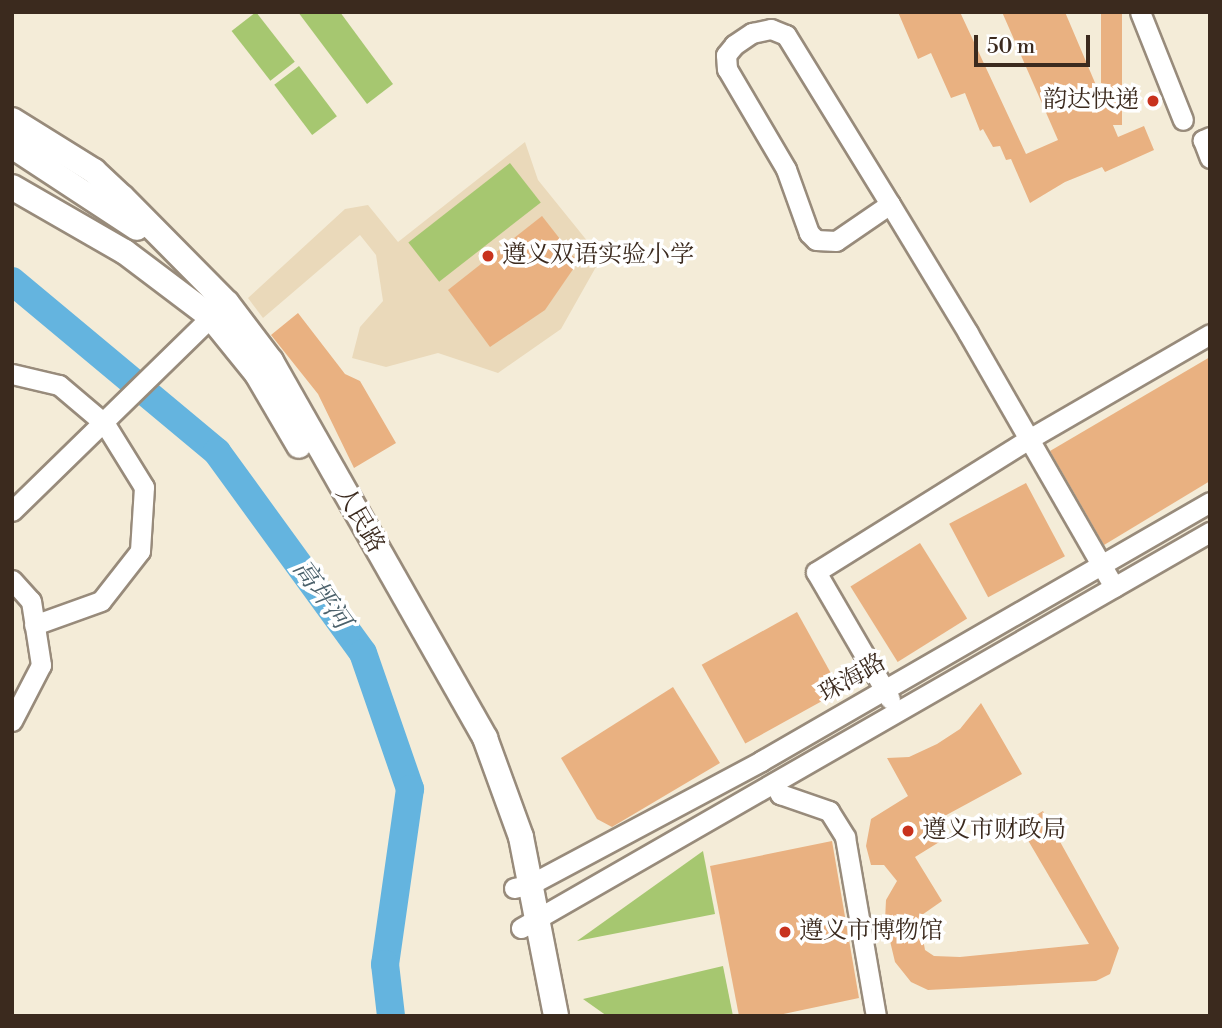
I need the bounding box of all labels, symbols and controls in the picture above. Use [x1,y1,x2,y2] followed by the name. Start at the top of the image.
[977,21,1092,65] scale bar
[987,34,1035,60] text: 50 m
[1043,87,1139,115] place label: 韵达快递
[1145,93,1161,109] marker: 韵达快递
[502,242,694,270] place label: 遵义双语实验小学
[480,248,496,264] marker: 遵义双语实验小学
[329,482,389,558] street label: 人民路
[285,554,357,636] water label: 高坪河
[815,649,891,709] street label: 珠海路
[922,817,1066,845] place label: 遵义市财政局
[900,823,916,839] marker: 遵义市财政局
[799,918,943,946] place label: 遵义市博物馆
[777,924,793,940] marker: 遵义市博物馆

